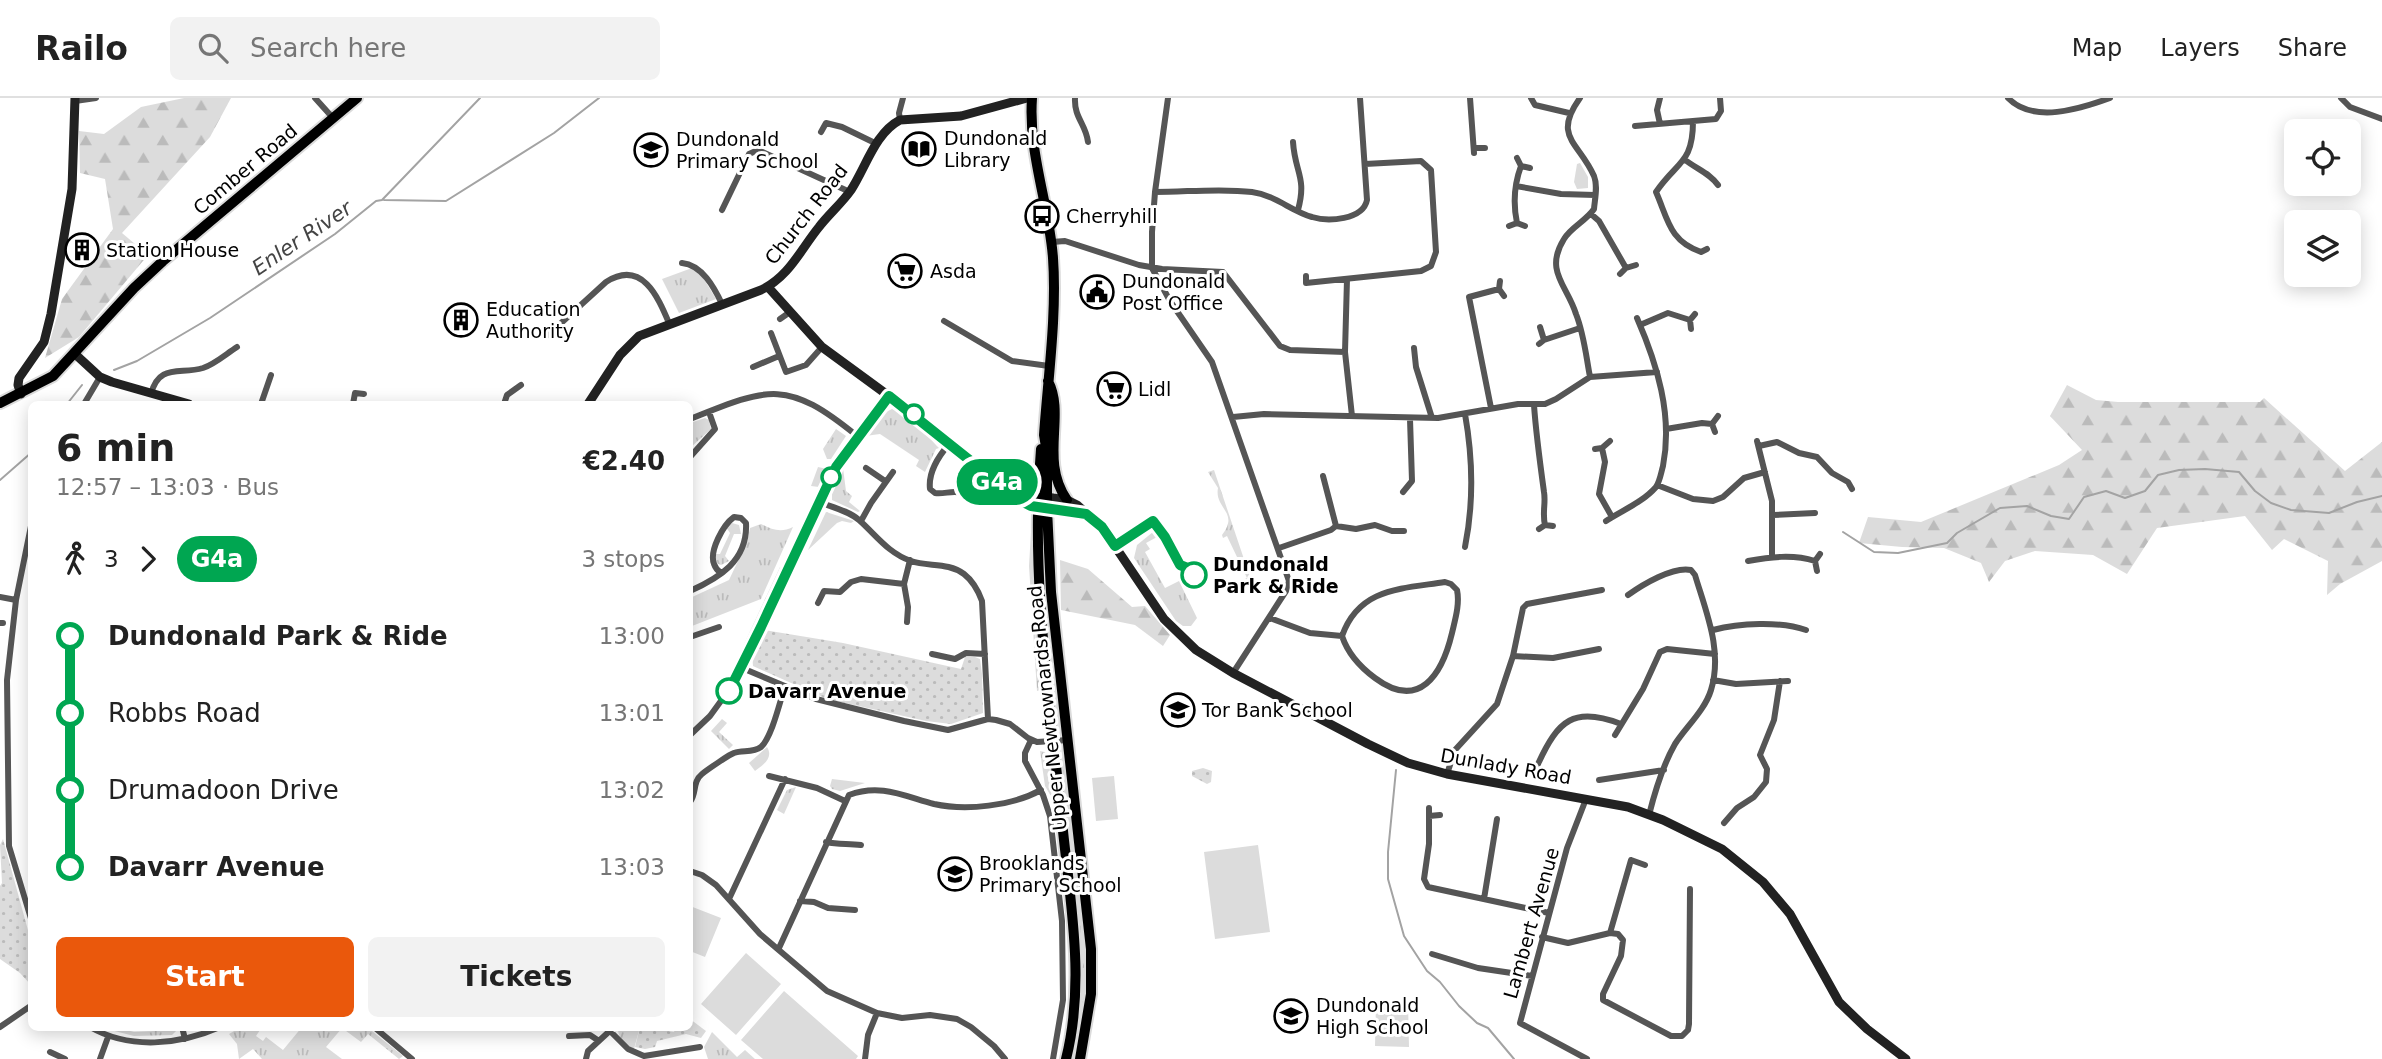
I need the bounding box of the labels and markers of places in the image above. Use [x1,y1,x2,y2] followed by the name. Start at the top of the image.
[944,127,1047,171] place label: Dundonald Library
[676,128,819,172] place label: Dundonald Primary School
[900,130,938,168] library icon: Dundonald Library
[632,131,670,169] school or university icon: Dundonald Primary School
[1023,197,1061,235] bus stop icon: Cherryhill
[1066,205,1157,227] place label: Cherryhill
[63,231,101,269] building icon: Station House
[106,239,239,261] place label: Station House
[886,252,924,290] supermarket icon: Asda
[930,260,977,282] place label: Asda
[1122,270,1225,314] place label: Dundonald Post Office
[1078,273,1116,311] public building icon: Dundonald Post Office
[486,298,581,342] place label: Education Authority
[442,301,480,339] building icon: Education Authority
[1095,370,1133,408] supermarket icon: Lidl
[1138,378,1171,400] place label: Lidl
[904,404,924,424] unlabelled marker
[821,467,841,487] unlabelled marker
[1213,553,1339,597] place label: Dundonald Park & Ride
[1181,562,1207,588] marker: Dundonald Park & Ride
[716,678,742,704] marker: Davarr Avenue
[748,680,906,702] place label: Davarr Avenue
[1159,691,1197,729] school or university icon: Tor Bank School
[1201,699,1353,721] place label: Tor Bank School
[979,852,1122,896] place label: Brooklands Primary School
[936,855,974,893] school or university icon: Brooklands Primary School
[1316,994,1429,1038] place label: Dundonald High School
[1272,997,1310,1035] school or university icon: Dundonald High School

